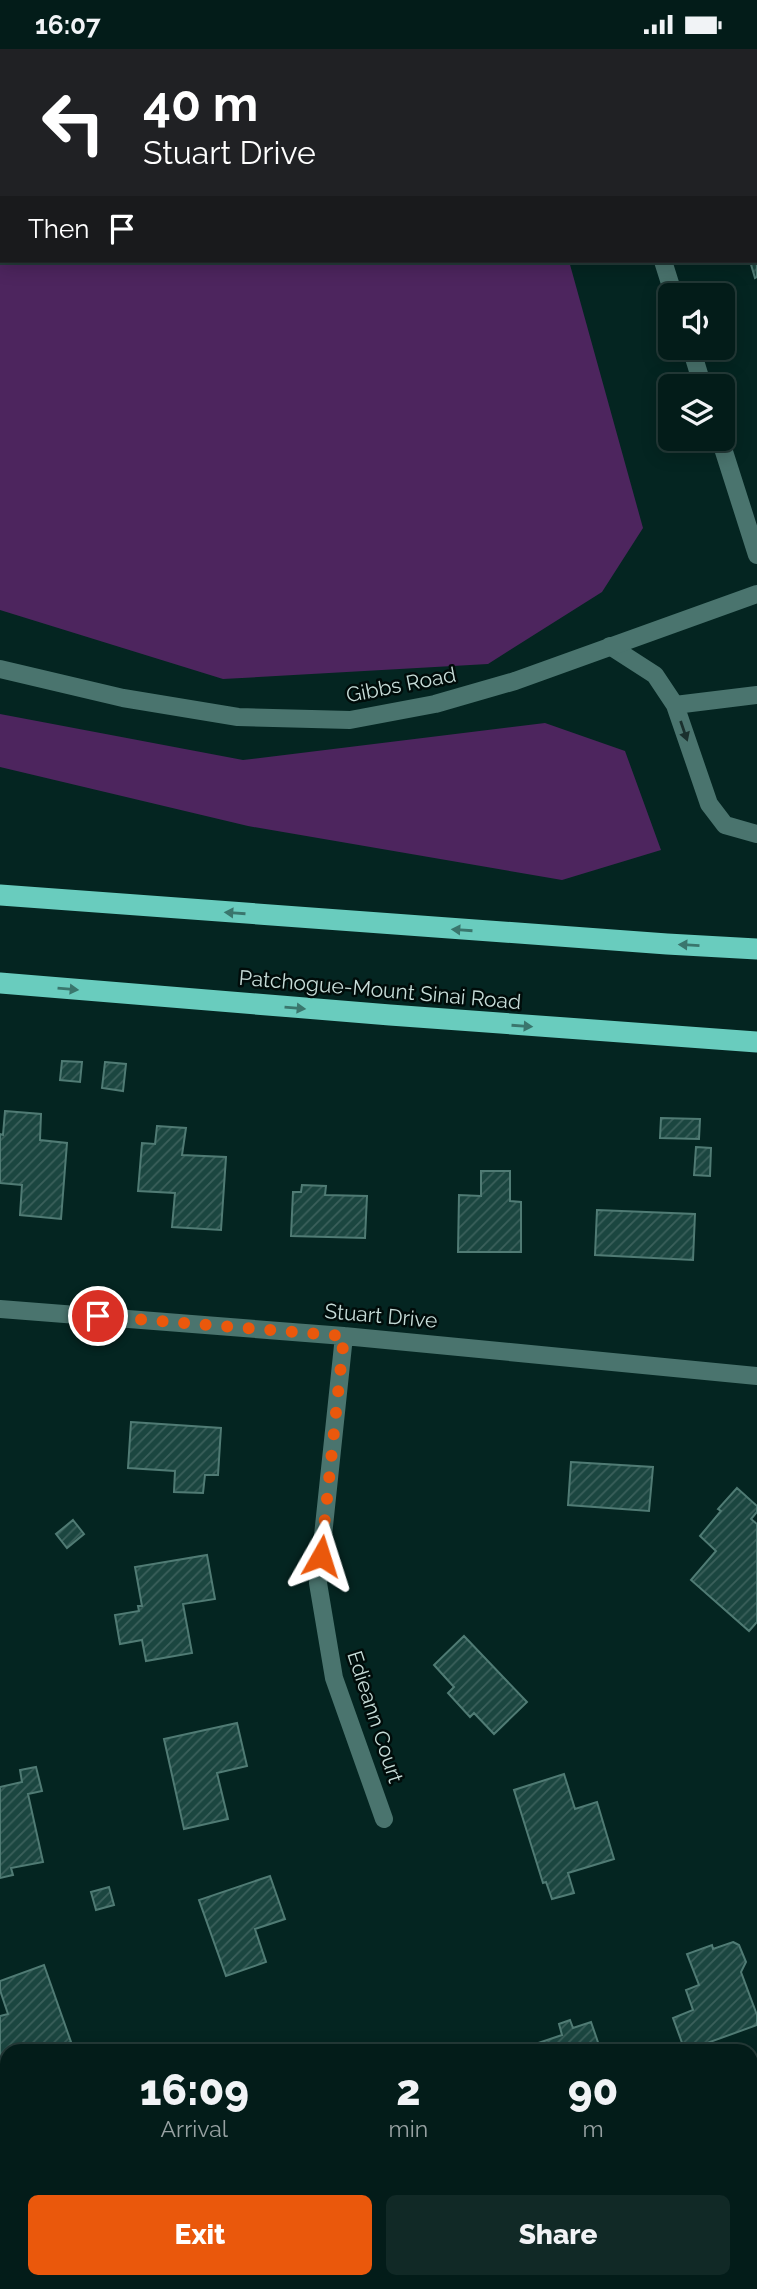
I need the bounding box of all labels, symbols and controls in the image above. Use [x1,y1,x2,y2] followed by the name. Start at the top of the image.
[35,10,101,40] text: 16:07
[143,75,258,132] text: 40 m
[28,77,119,168] icon: left
[143,134,316,171] text: Stuart Drive
[103,210,141,248] icon: arrive
[28,214,89,244] text: Then
[658,283,735,451] map controls
[658,283,735,360] button: sound
[658,374,735,451] button: layers
[344,662,458,707] street label: Gibbs Road
[679,720,690,741] one-way arrow
[224,908,246,919] one-way arrow
[451,924,473,935] one-way arrow
[678,940,700,951] one-way arrow
[238,965,522,1014] street label: Patchogue-Mount Sinai Road
[57,984,79,995] one-way arrow
[284,1003,306,1014] one-way arrow
[511,1021,533,1032] one-way arrow
[68,1286,128,1346] pin
[79,1297,117,1335] icon: arrive
[323,1298,439,1333] street label: Stuart Drive
[284,1519,358,1593] position arrow
[342,1648,409,1786] street label: Edieann Court
[140,2066,249,2115] text: 16:09
[396,2066,421,2115] text: 2
[568,2066,618,2115] text: 90
[161,2115,228,2142] text: Arrival
[389,2115,428,2142] text: min
[583,2115,604,2142] text: m
[28,2195,372,2275] button: Exit
[386,2195,730,2275] button: Share

